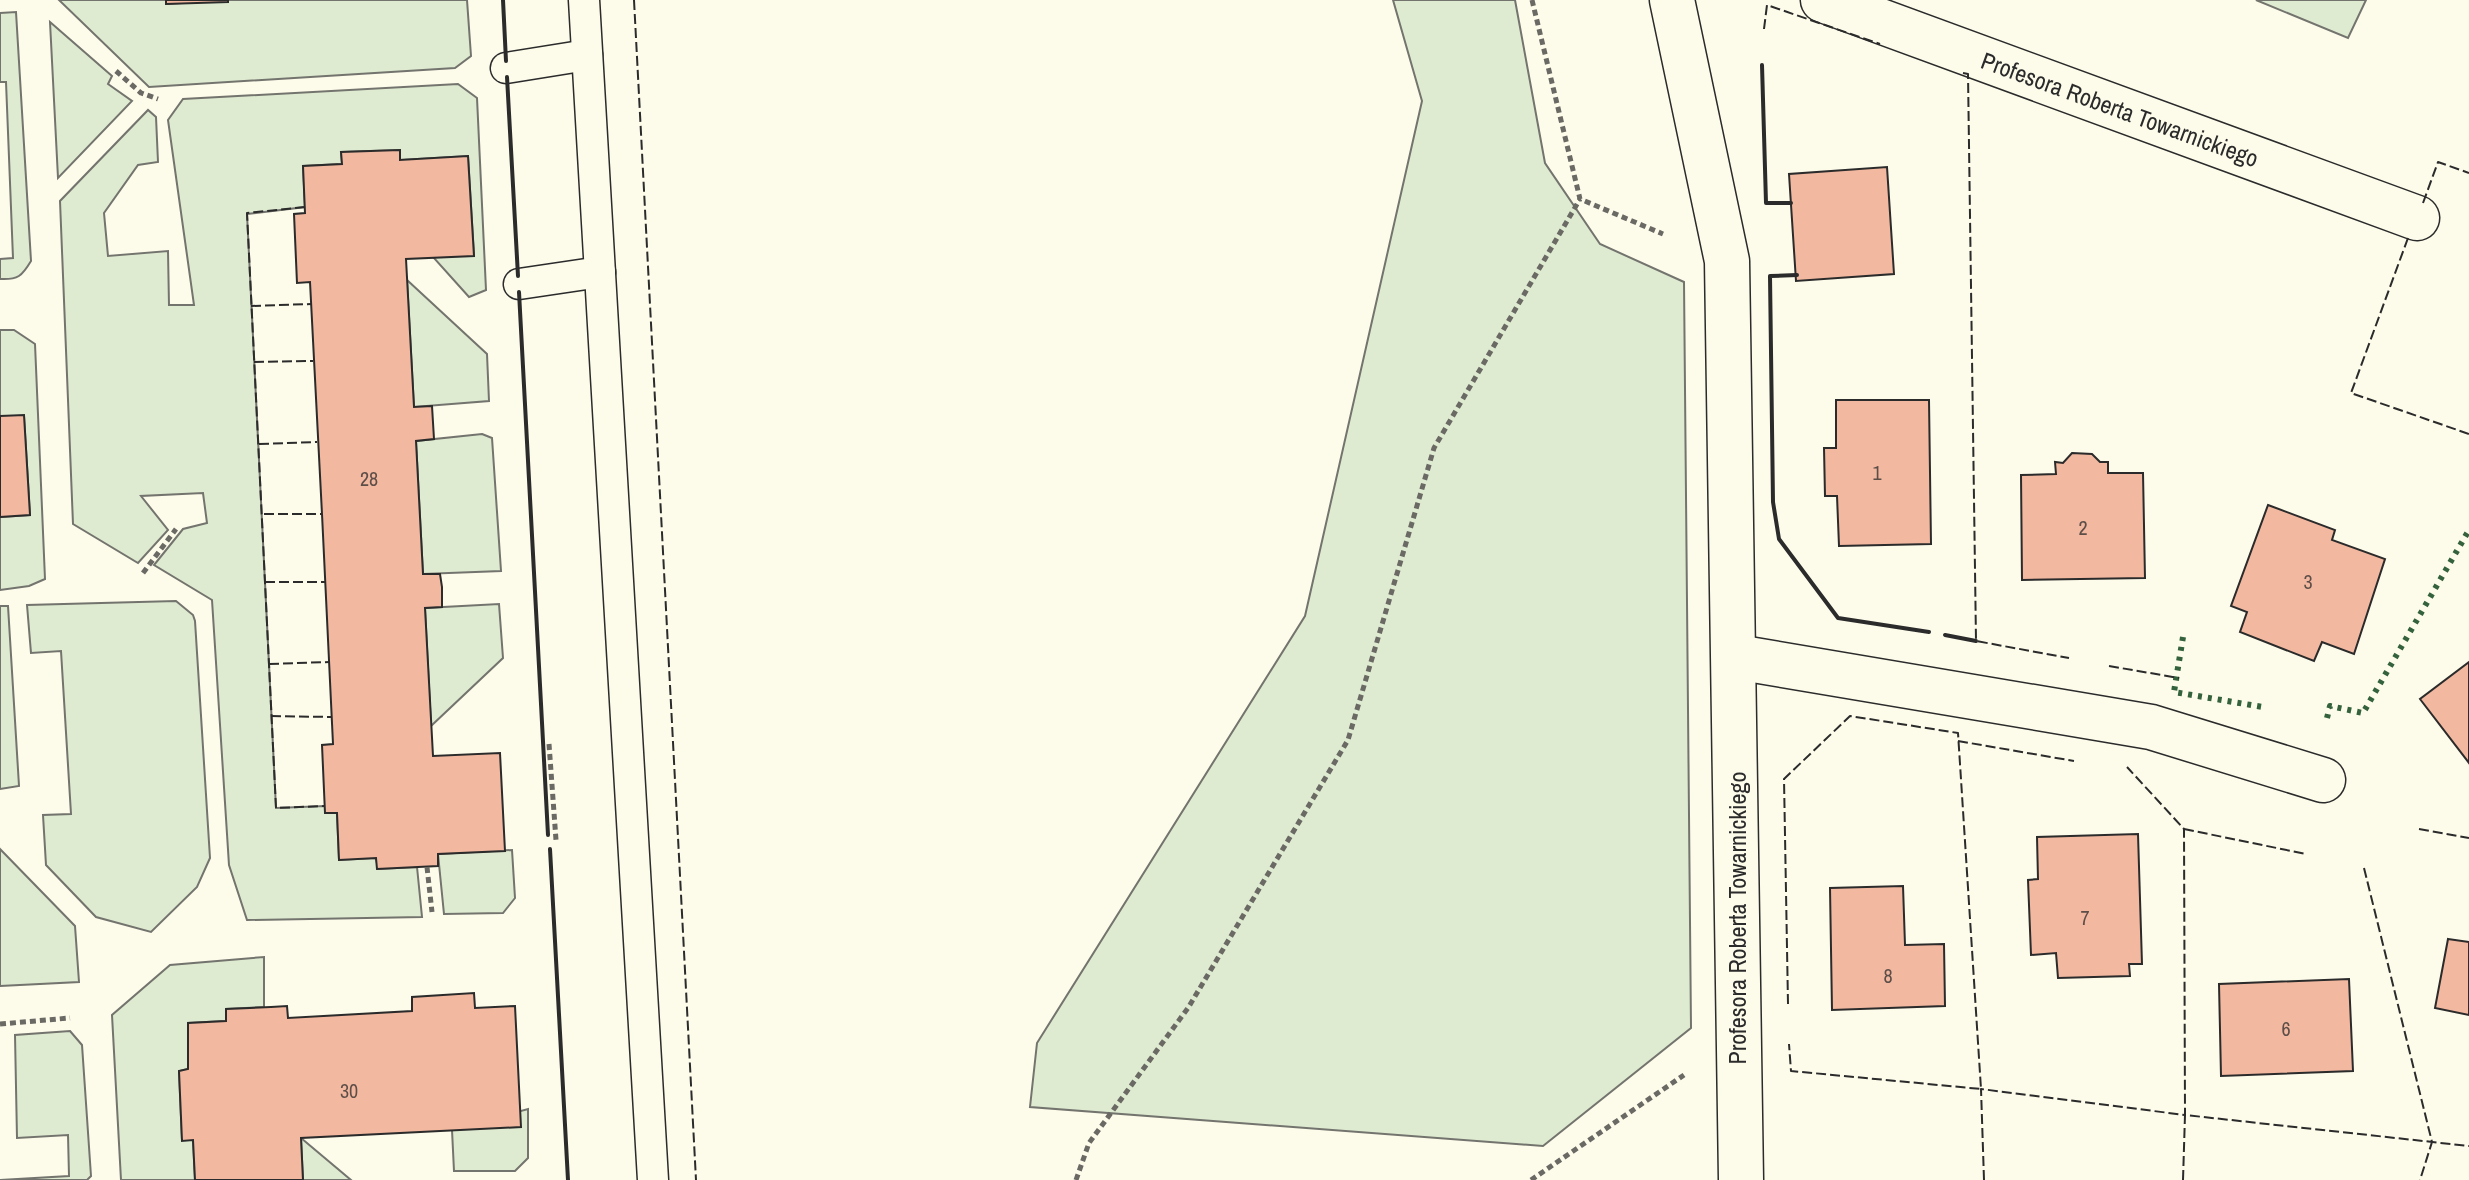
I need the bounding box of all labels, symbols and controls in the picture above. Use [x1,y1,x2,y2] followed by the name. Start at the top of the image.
[1977,44,2263,174] street label: Profesora Roberta Towarnickiego
[1872,459,1882,486] house number: 1
[360,465,378,492] house number: 28
[2078,514,2088,541] house number: 2
[2303,568,2313,595] house number: 3
[1721,772,1753,1064] street label: Profesora Roberta Towarnickiego
[2080,904,2090,931] house number: 7
[1883,962,1893,989] house number: 8
[2281,1015,2291,1042] house number: 6
[340,1077,358,1104] house number: 30

